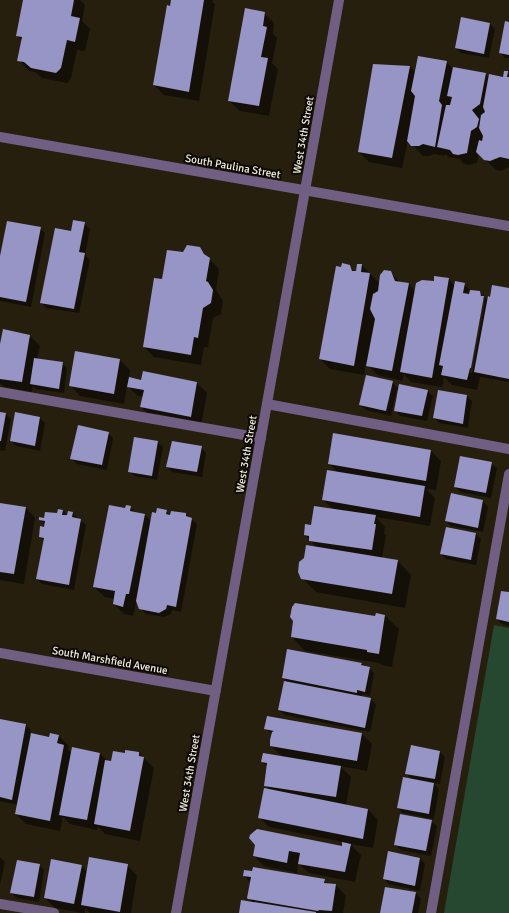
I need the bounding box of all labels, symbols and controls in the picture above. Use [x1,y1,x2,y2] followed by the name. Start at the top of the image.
[290,95,317,175] street label: West 34th Street
[184,152,282,181] street label: South Paulina Street
[233,414,260,494] street label: West 34th Street
[51,644,169,677] street label: South Marshfield Avenue
[176,733,203,813] street label: West 34th Street

